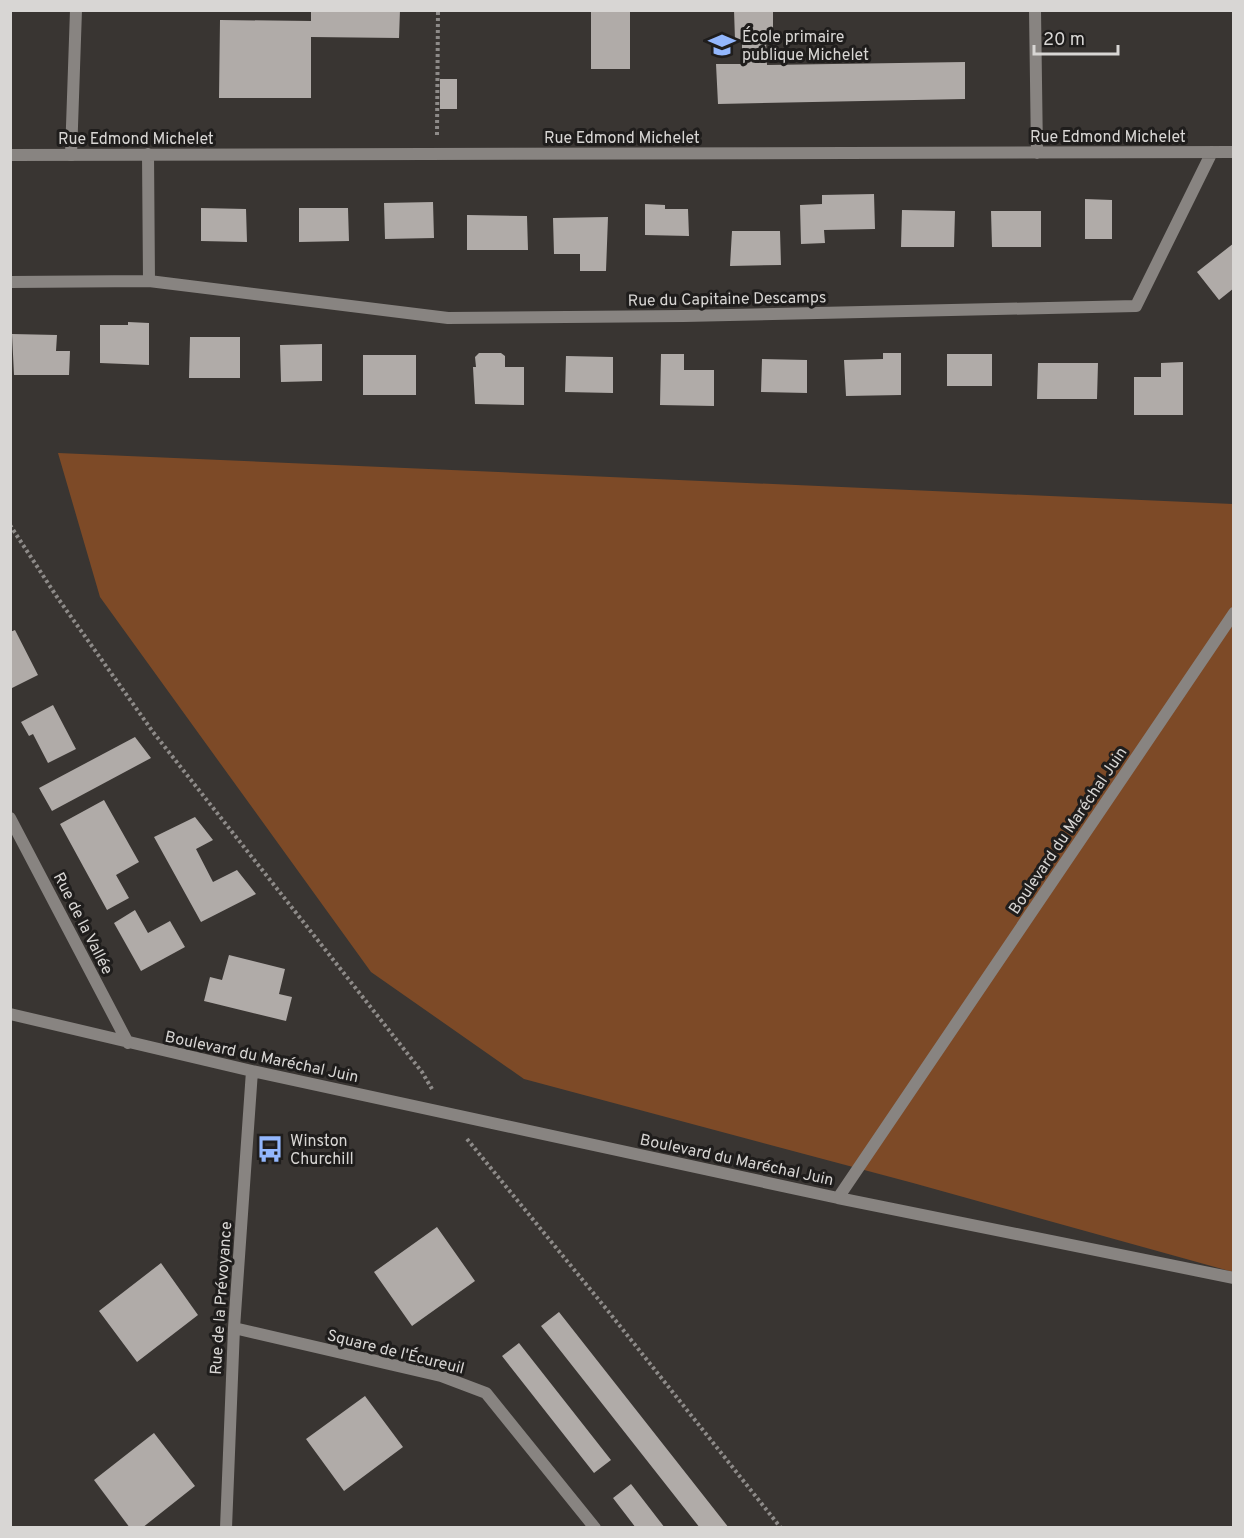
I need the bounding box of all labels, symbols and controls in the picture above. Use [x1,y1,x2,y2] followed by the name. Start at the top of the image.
[1034,18,1118,56] scale bar
[742,26,869,66] place label: École primaire publique Michelet
[1043,29,1085,52] text: 20 m
[707,30,737,60] school or university icon: École primaire publique Michelet
[1030,128,1186,148] street label: Rue Edmond Michelet
[544,129,700,149] street label: Rue Edmond Michelet
[58,130,214,150] street label: Rue Edmond Michelet
[628,288,827,312] street label: Rue du Capitaine Descamps
[1005,744,1132,919] street label: Boulevard du Maréchal Juin
[48,869,117,978] street label: Rue de la Vallée
[163,1028,360,1088] street label: Boulevard du Maréchal Juin
[638,1131,835,1191] street label: Boulevard du Maréchal Juin
[290,1132,354,1170] place label: Winston Churchill
[255,1134,285,1164] bus stop icon: Winston Churchill
[207,1221,237,1375] street label: Rue de la Prévoyance
[325,1324,467,1380] street label: Square de l'Écureuil

